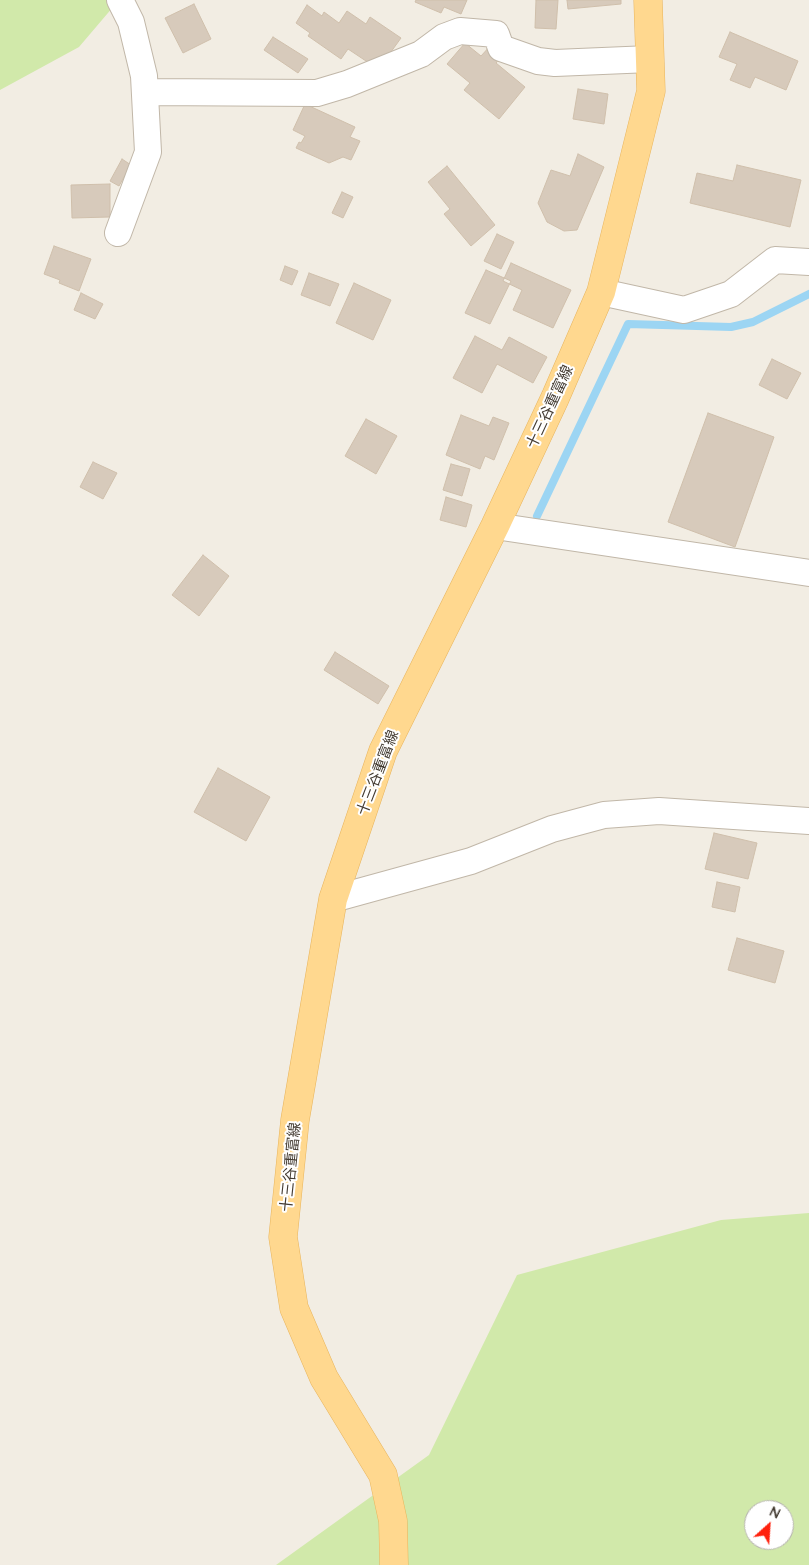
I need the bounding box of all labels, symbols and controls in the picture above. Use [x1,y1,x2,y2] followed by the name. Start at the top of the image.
[523,362,577,452] street label: 十三谷重富線
[353,728,403,818] street label: 十三谷重富線
[277,1121,305,1213] street label: 十三谷重富線
[744,1500,794,1550] north arrow
[767,1502,784,1523] text: N

